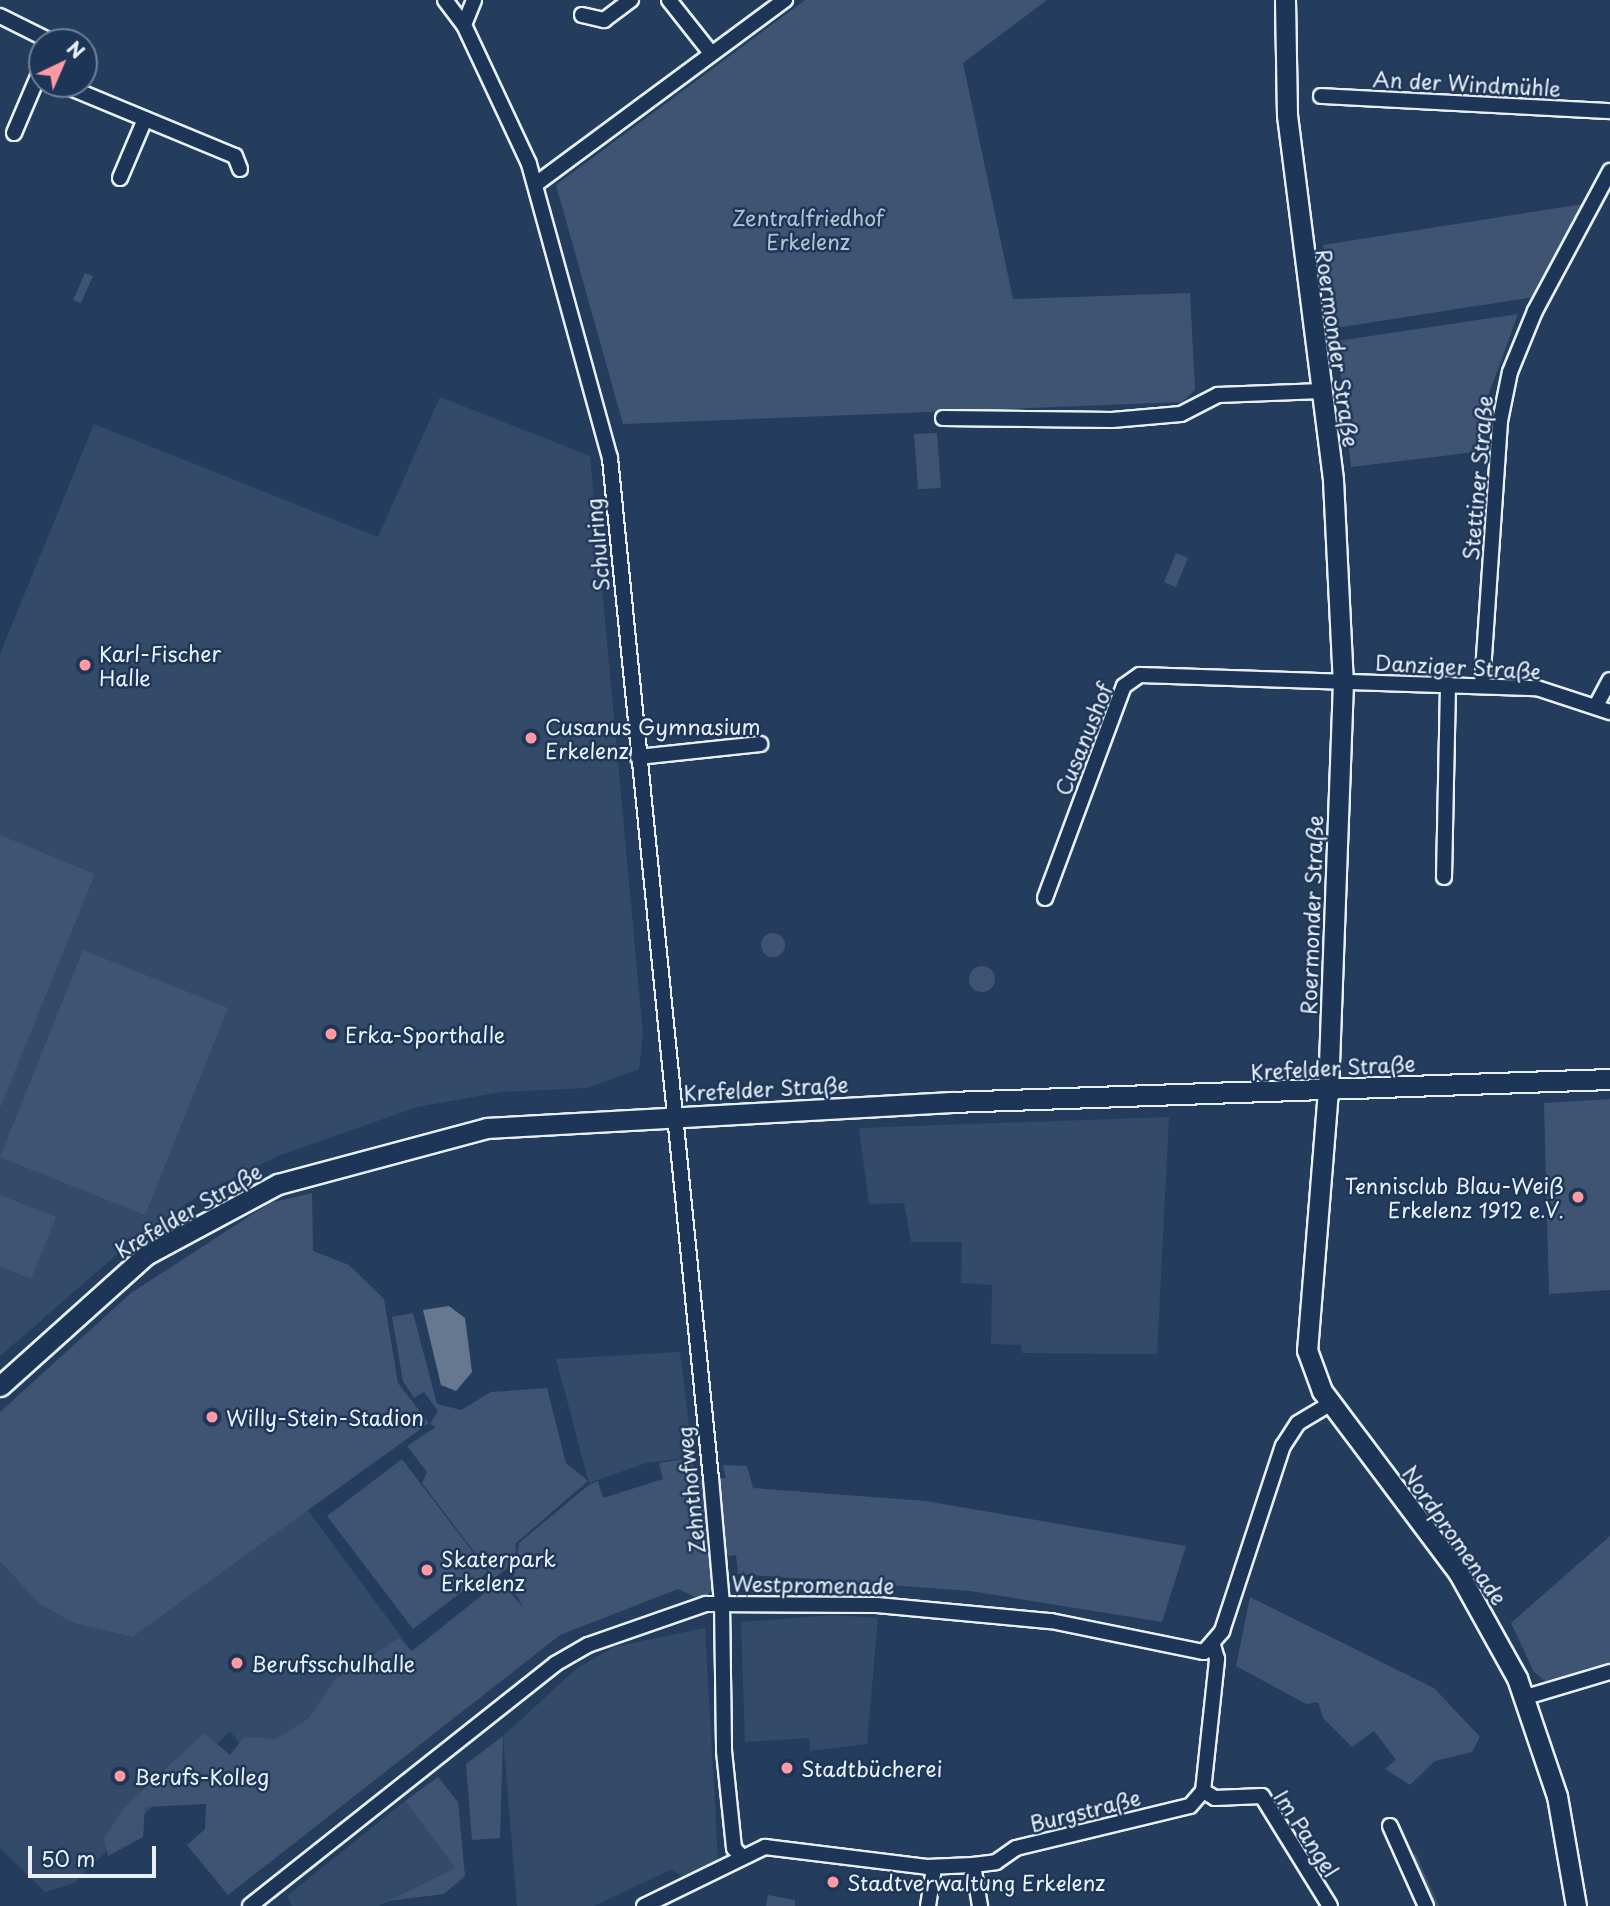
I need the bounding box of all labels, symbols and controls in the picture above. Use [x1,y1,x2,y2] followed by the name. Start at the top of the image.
[28,28,98,98] north arrow
[61,34,91,65] text: N
[1372,65,1562,101] street label: An der Windmühle
[732,204,884,254] park label: Zentralfriedhof Erkelenz
[1312,247,1364,449] street label: Roermonder Straße
[1457,394,1497,562] street label: Stettiner Straße
[580,497,614,593] street label: Schulring
[99,640,221,690] place label: Karl-Fischer Halle
[1374,649,1542,683] street label: Danziger Straße
[77,657,93,673] marker: Karl-Fischer Halle
[1049,679,1117,799] street label: Cusanushof
[545,713,758,763] place label: Cusanus Gymnasium Erkelenz
[523,730,539,746] marker: Cusanus Gymnasium Erkelenz
[1295,814,1327,1016] street label: Roermonder Straße
[345,1021,505,1047] place label: Erka-Sporthalle
[323,1026,339,1042] marker: Erka-Sporthalle
[1249,1050,1417,1084] street label: Krefelder Straße
[682,1071,850,1105] street label: Krefelder Straße
[110,1157,266,1263] street label: Krefelder Straße
[1345,1172,1564,1222] place label: Tennisclub Blau-Weiß Erkelenz 1912 e.V.
[1570,1189,1586,1205] marker: Tennisclub Blau-Weiß Erkelenz 1912 e.V.
[226,1404,424,1430] place label: Willy-Stein-Stadion
[204,1409,220,1425] marker: Willy-Stein-Stadion
[671,1425,709,1555] street label: Zehnthofweg
[1398,1461,1512,1609] street label: Nordpromenade
[441,1545,556,1595] place label: Skaterpark Erkelenz
[419,1562,435,1578] marker: Skaterpark Erkelenz
[731,1570,895,1598] street label: Westpromenade
[251,1650,415,1676] place label: Berufsschulhalle
[229,1655,245,1671] marker: Berufsschulhalle
[801,1755,942,1781] place label: Stadtbücherei
[779,1760,795,1776] marker: Stadtbücherei
[134,1763,269,1789] place label: Berufs-Kolleg
[112,1768,128,1784] marker: Berufs-Kolleg
[1027,1784,1143,1836] street label: Burgstraße
[1269,1784,1345,1882] street label: Im Pangel
[32,1832,159,1876] scale bar
[41,1842,95,1874] text: 50 m
[847,1869,1106,1895] place label: Stadtverwaltung Erkelenz
[825,1874,841,1890] marker: Stadtverwaltung Erkelenz

